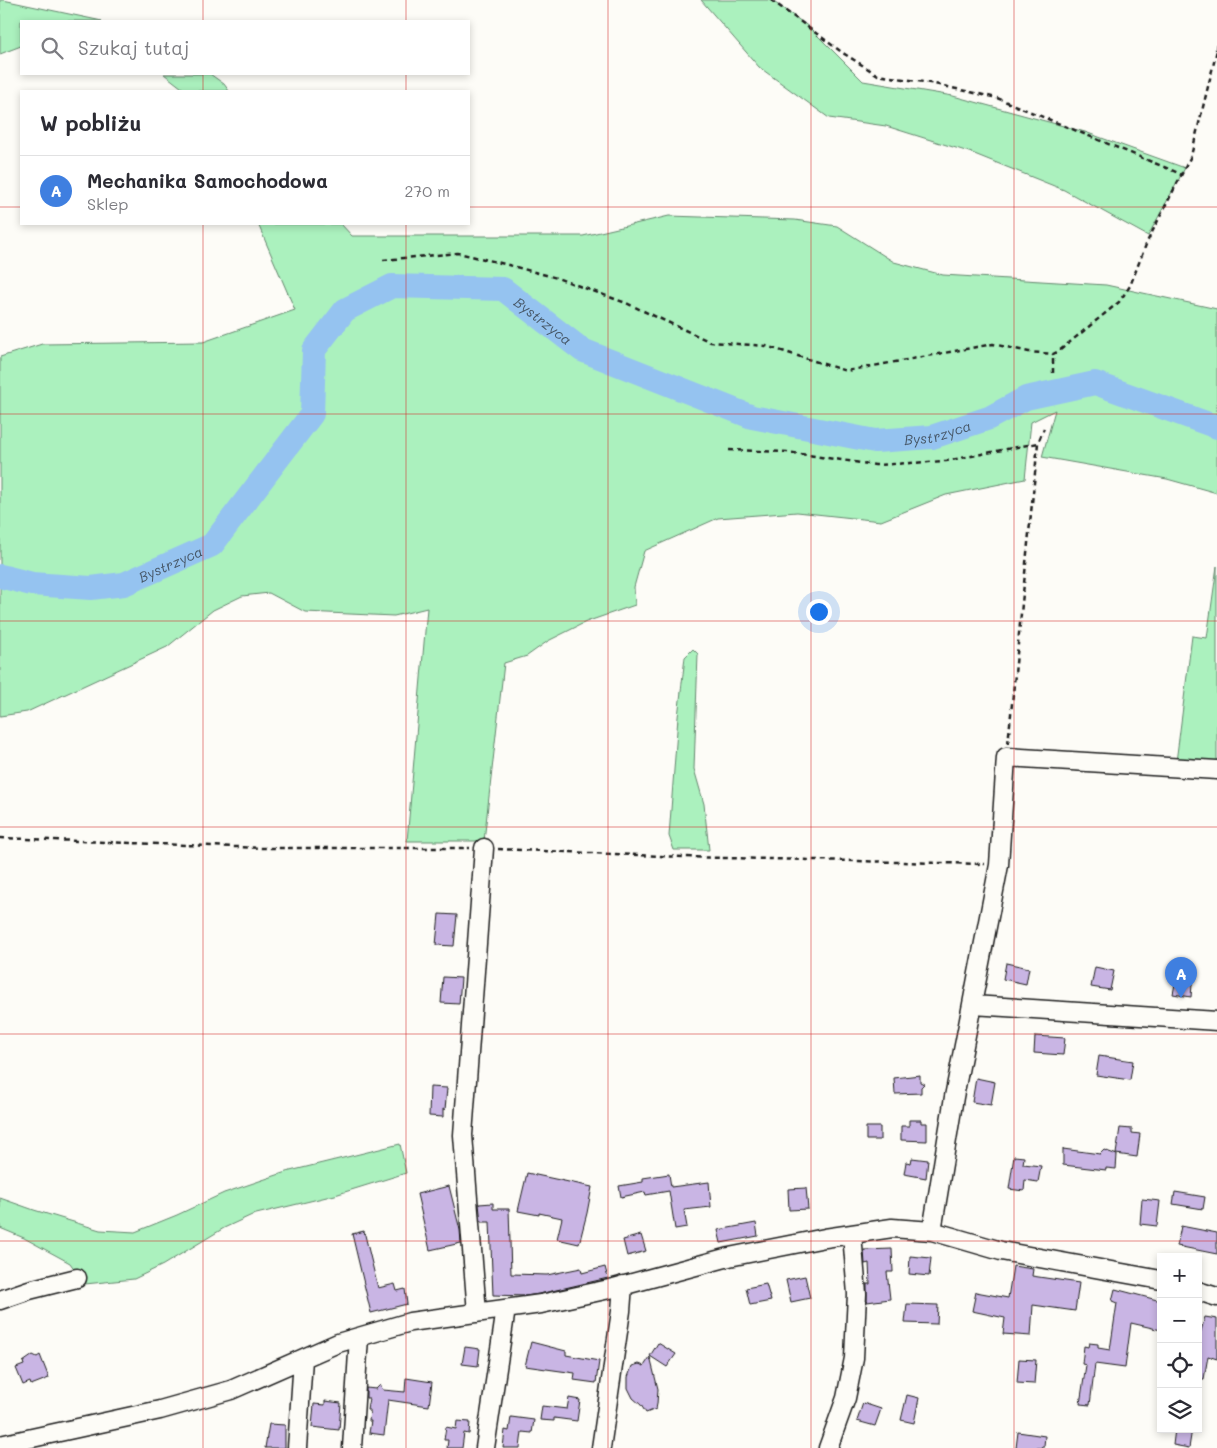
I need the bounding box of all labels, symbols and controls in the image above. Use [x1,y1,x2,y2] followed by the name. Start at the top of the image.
[20,20,470,75] search box
[38,34,66,62] icon: search
[78,35,189,60] text: Szukaj tutaj
[40,109,141,136] text: W pobliżu
[87,168,328,193] text: Mechanika Samochodowa
[50,180,62,201] text: A
[404,180,450,201] text: 270 m
[87,193,128,214] text: Sklep
[511,292,576,349] water label: Bystrzyca
[903,415,973,448] water label: Bystrzyca
[135,541,205,586] water label: Bystrzyca
[806,599,832,625] your location
[1165,957,1197,998] pin: A
[1157,1253,1202,1433] map controls
[1157,1253,1202,1298] button: +
[1157,1298,1202,1343] button: −
[1157,1343,1202,1388] button: locate
[1157,1388,1202,1433] button: layers

